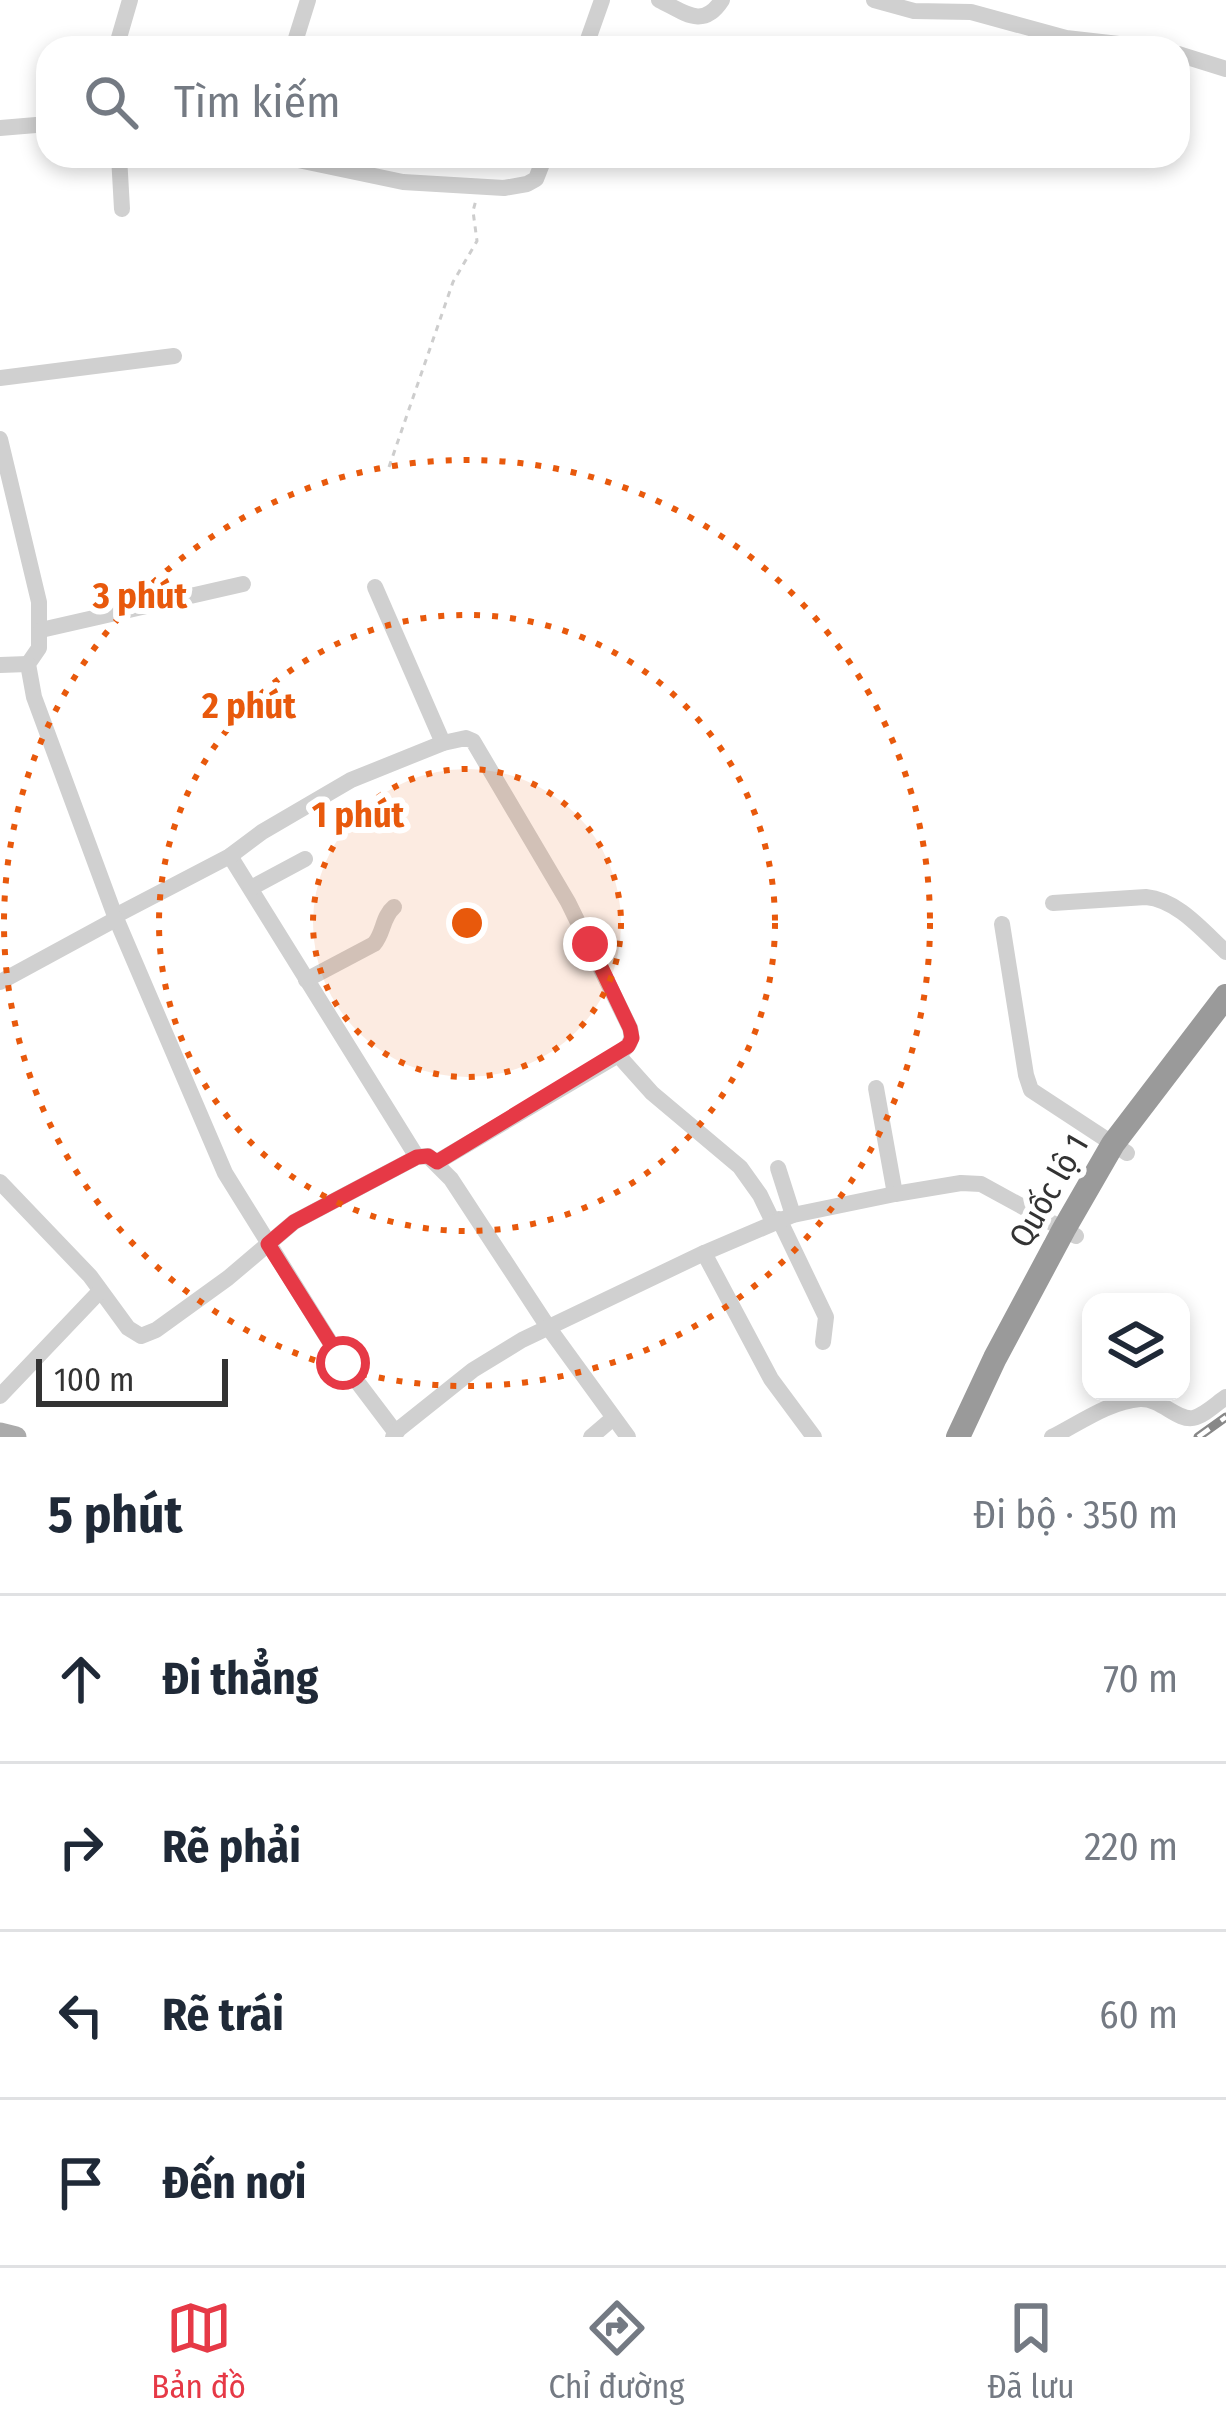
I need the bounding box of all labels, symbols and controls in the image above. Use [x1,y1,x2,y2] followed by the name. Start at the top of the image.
[36,36,1190,168] search box
[78,69,144,135] icon: search
[174,75,341,129] text: Tìm kiếm
[92,574,188,618] text: 3 phút
[201,684,297,728] text: 2 phút
[312,793,406,837] text: 1 phút
[446,902,488,944] centre of rings
[563,917,617,971] route end
[1001,1127,1097,1255] street label: Quốc lộ 1
[1082,1293,1190,1401] map controls
[1082,1293,1190,1401] button: layers
[316,1336,370,1390] route start
[36,1353,228,1406] scale bar
[54,1360,134,1400] text: 100 m
[48,1484,183,1546] text: 5 phút
[973,1492,1178,1538] text: Đi bộ · 350 m
[48,1646,114,1712] icon: ahead
[162,1652,318,1706] text: Đi thẳng
[1103,1656,1178,1702] text: 70 m
[48,1814,114,1880] icon: right
[162,1820,301,1874] text: Rẽ phải
[1084,1824,1178,1870] text: 220 m
[48,1982,114,2048] icon: left
[162,1988,284,2042] text: Rẽ trái
[1099,1992,1178,2038] text: 60 m
[48,2150,114,2216] icon: arrive
[162,2156,306,2210] text: Đến nơi
[151,2295,246,2407] tab: Bản đồ
[549,2295,685,2407] tab: Chỉ đường
[987,2295,1075,2407] tab: Đã lưu

